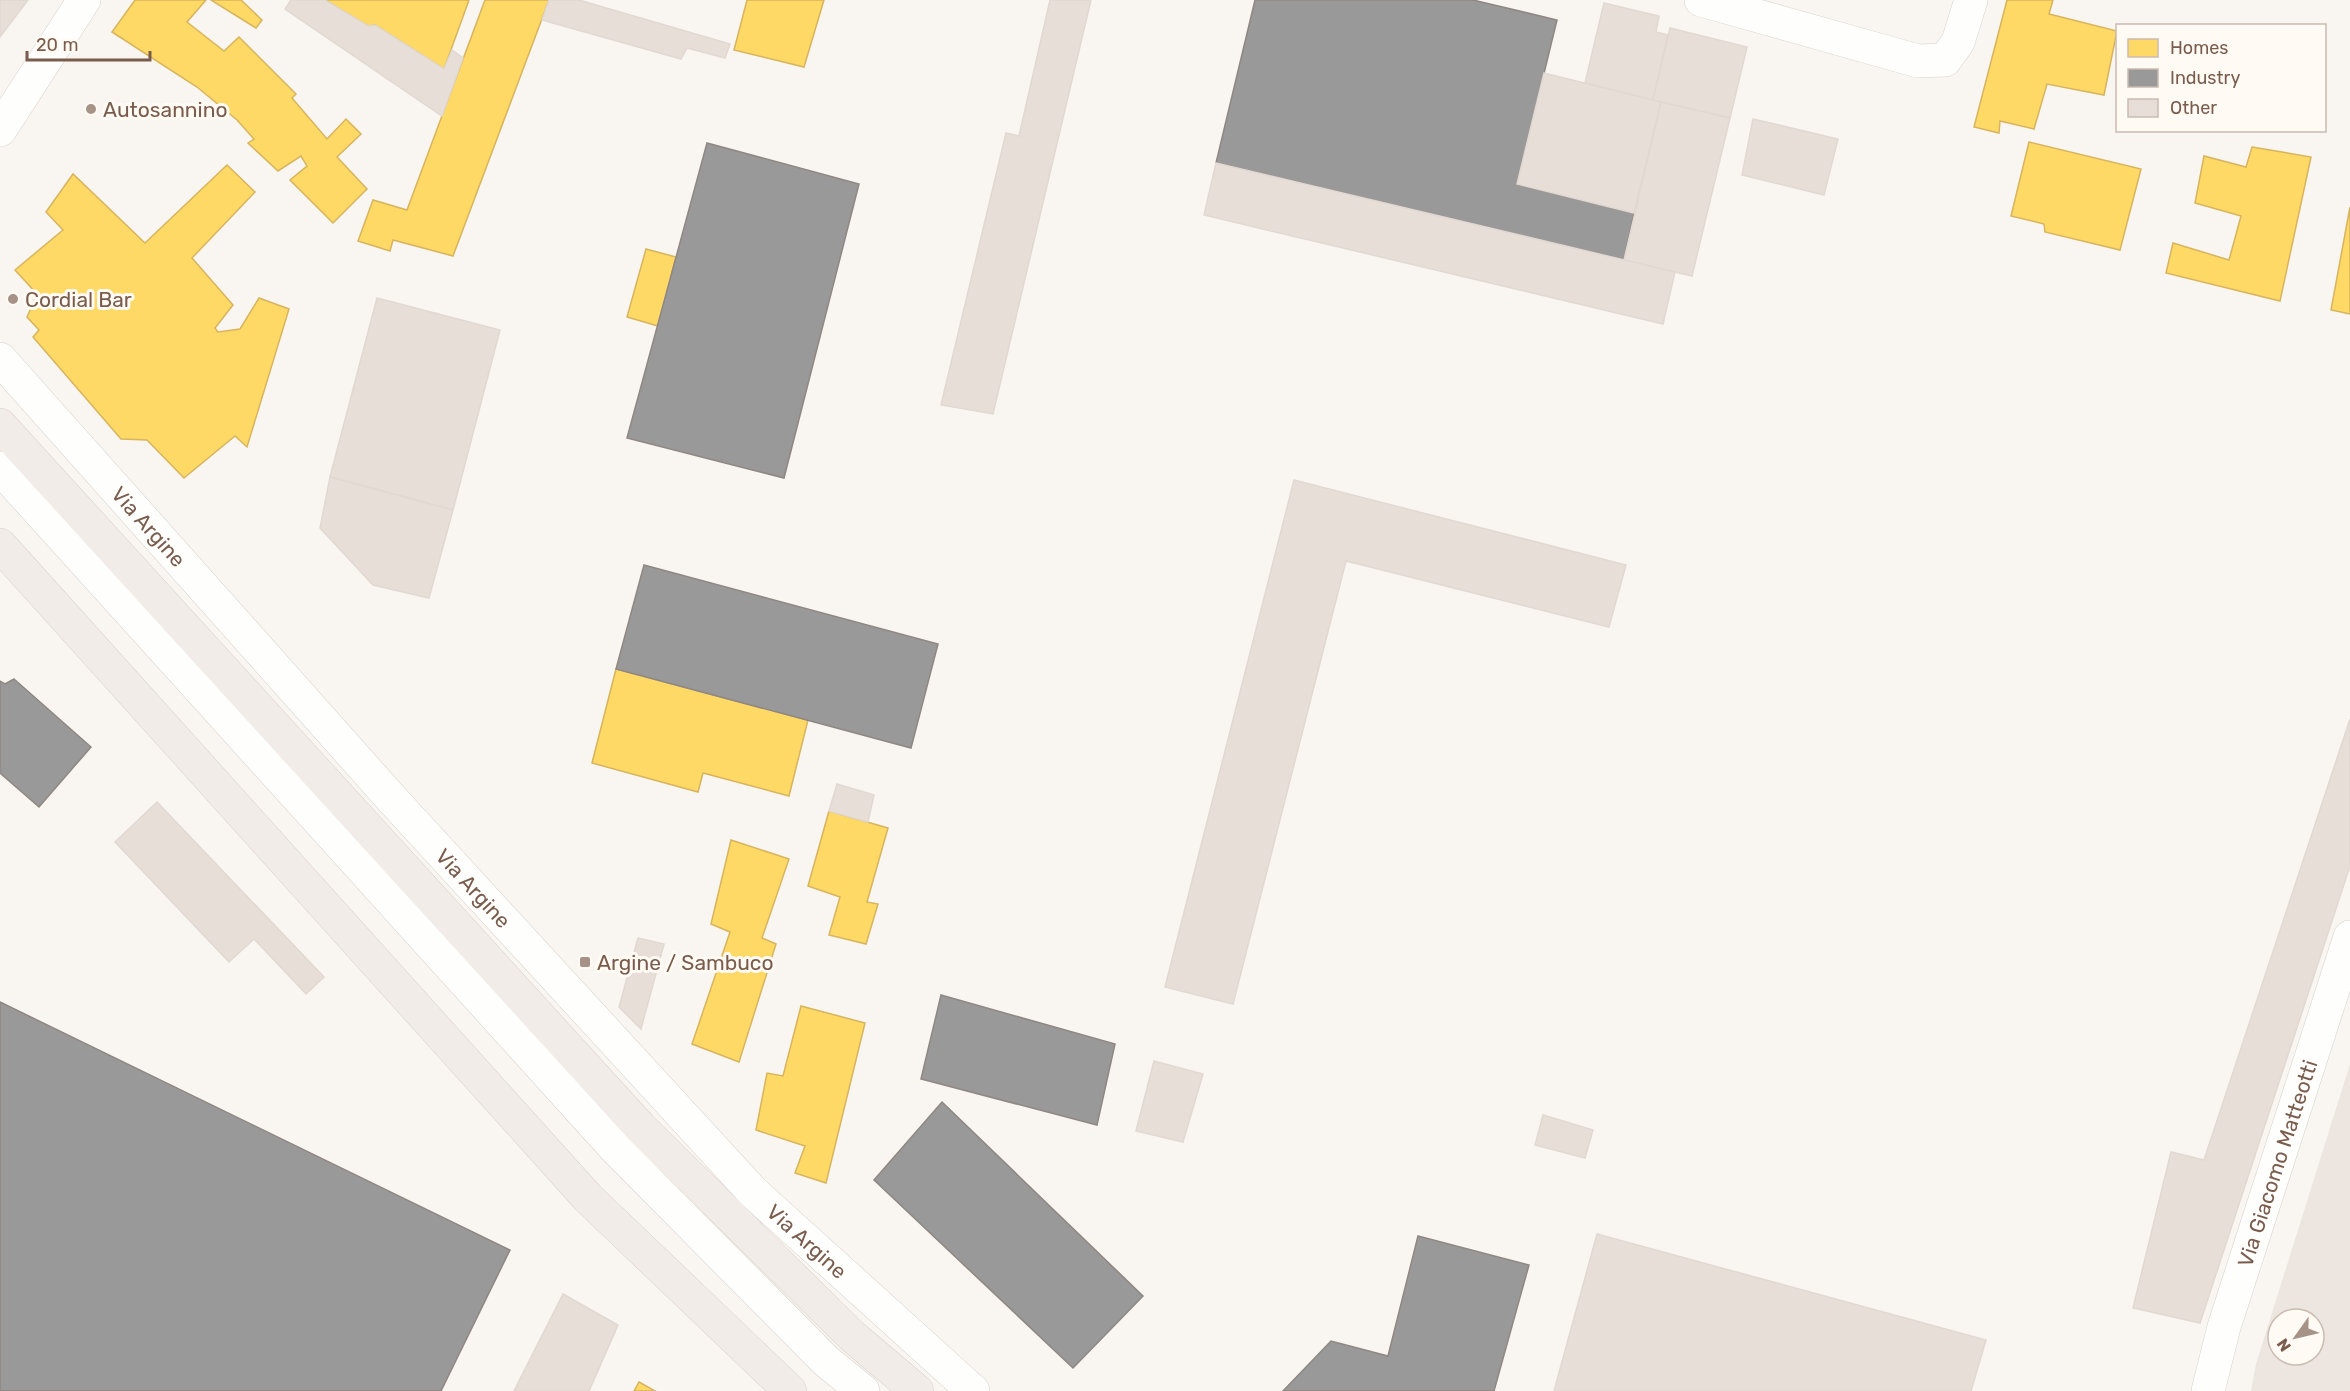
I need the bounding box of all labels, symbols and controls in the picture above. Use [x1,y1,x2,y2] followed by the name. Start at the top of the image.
[27,24,150,62] scale bar
[2116,24,2326,132] legend
[36,34,78,56] text: 20 m
[2170,37,2228,59] text: Homes
[2170,67,2240,89] text: Industry
[103,97,227,122] place label: Autosannino
[2170,97,2217,119] text: Other
[84,102,98,116] marker: Autosannino
[25,287,132,312] place label: Cordial Bar
[6,292,20,306] marker: Cordial Bar
[107,481,191,572] street label: Via Argine
[431,843,516,933] street label: Via Argine
[597,950,773,975] place label: Argine / Sambuco
[578,955,592,969] marker: Argine / Sambuco
[2232,1057,2322,1270] street label: Via Giacomo Matteotti
[762,1199,852,1283] street label: Via Argine
[2266,1307,2326,1367] north arrow
[2273,1335,2295,1355] text: N

